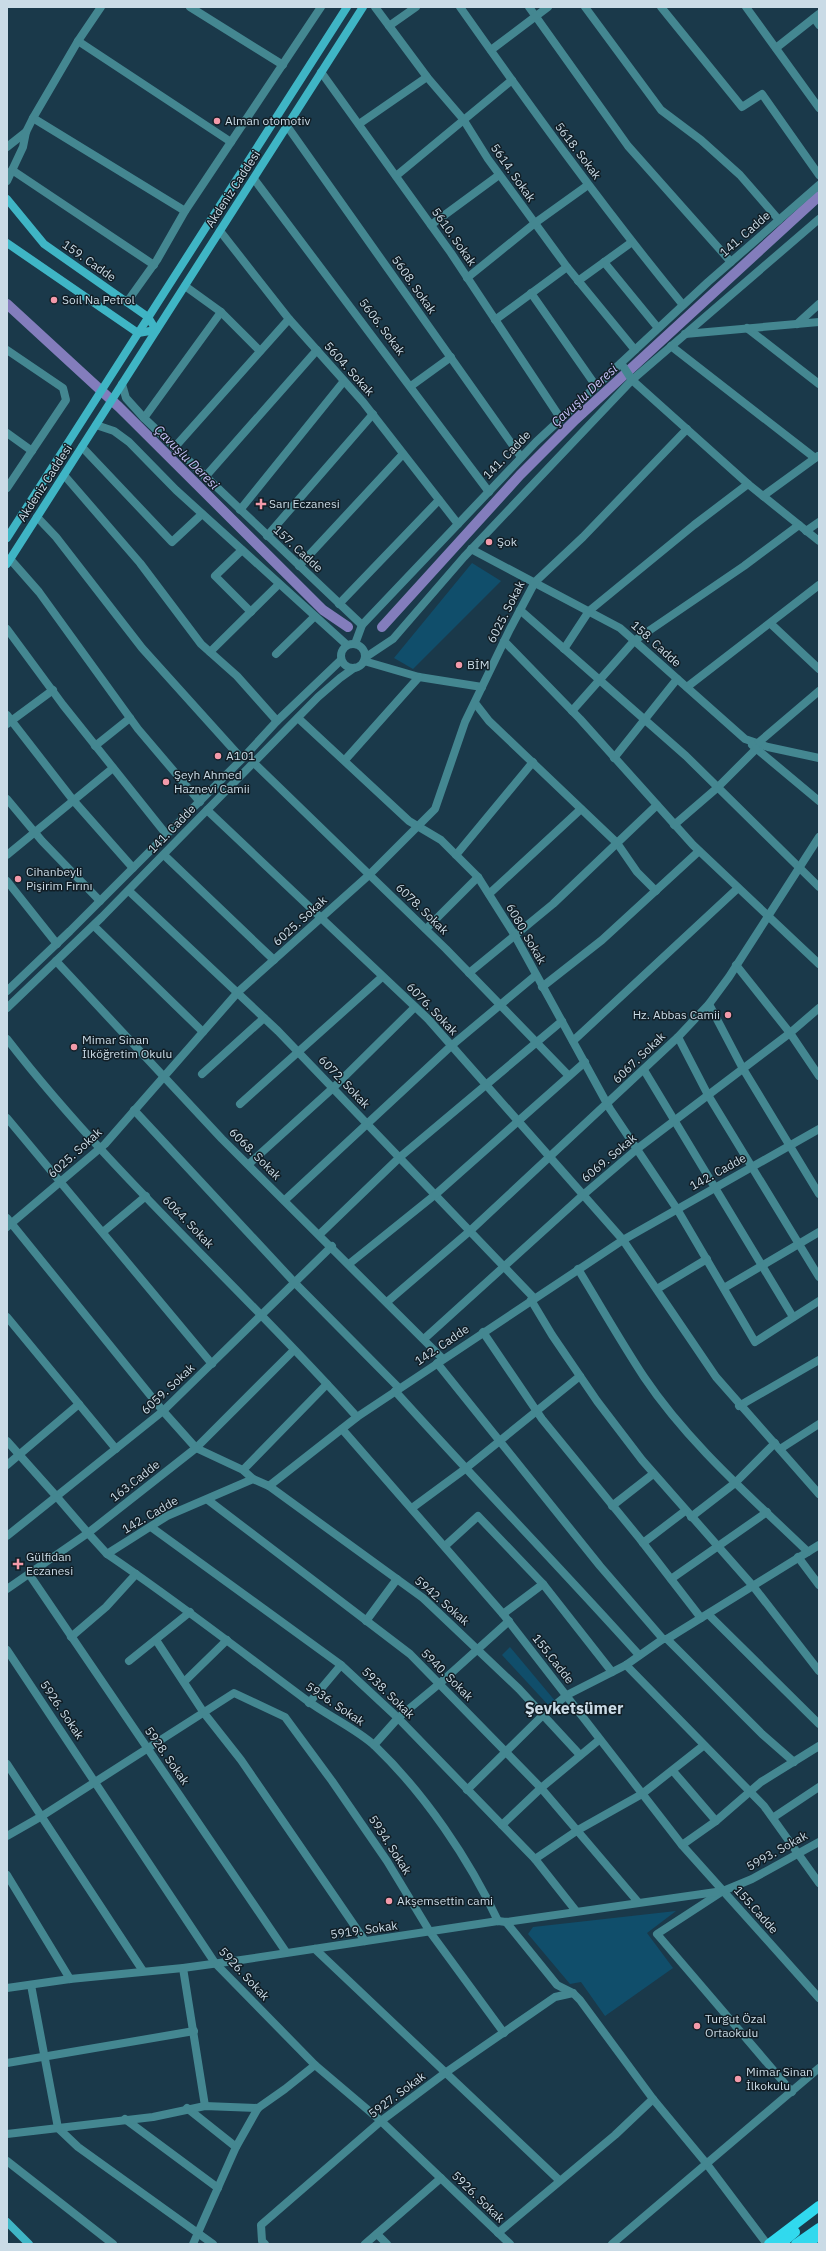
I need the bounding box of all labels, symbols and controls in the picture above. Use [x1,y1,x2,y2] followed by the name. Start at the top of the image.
[225,113,311,128] place label: Alman otomotiv
[212,116,222,126] marker: Alman otomotiv
[552,119,605,183] street label: 5618. Sokak
[488,141,539,205] street label: 5614. Sokak
[202,147,263,230] street label: Akdeniz Caddesi
[429,205,480,269] street label: 5610. Sokak
[716,207,773,260] street label: 141. Cadde
[60,237,119,285] street label: 159. Cadde
[389,253,440,317] street label: 5608. Sokak
[62,292,135,307] place label: Soil Na Petrol
[49,295,59,305] marker: Soil Na Petrol
[356,295,409,359] street label: 5606. Sokak
[321,339,378,399] street label: 5604. Sokak
[548,360,622,430] water label: Çavuşlu Deresi
[151,421,223,494] water label: Çavuşlu Deresi
[480,427,534,482] street label: 141. Cadde
[14,441,75,524] street label: Akdeniz Caddesi
[269,496,340,511] place label: Sarı Eczanesi
[256,499,266,509] marker: Sarı Eczanesi
[271,522,326,576] street label: 157. Cadde
[497,534,518,549] place label: Şok
[484,537,494,547] marker: Şok
[484,578,528,645] street label: 6025. Sokak
[628,617,685,670] street label: 158. Cadde
[467,657,489,672] place label: BİM
[454,660,464,670] marker: BİM
[226,748,255,763] place label: A101
[213,751,223,761] marker: A101
[174,767,250,796] place label: Şeyh Ahmed Haznevi Camii
[161,777,171,787] marker: Şeyh Ahmed Haznevi Camii
[145,801,199,856] street label: 141. Cadde
[26,864,93,893] place label: Cihanbeyli Pişirim Fırını
[13,874,23,884] marker: Cihanbeyli Pişirim Fırını
[393,880,452,938] street label: 6078. Sokak
[270,892,330,949] street label: 6025. Sokak
[503,901,550,967] street label: 6080. Sokak
[403,979,462,1039] street label: 6076. Sokak
[633,1007,720,1022] place label: Hz. Abbas Camii
[723,1010,733,1020] marker: Hz. Abbas Camii
[609,1028,669,1087] street label: 6067. Sokak
[82,1032,172,1061] place label: Mimar Sinan İlköğretim Okulu
[69,1042,79,1052] marker: Mimar Sinan İlköğretim Okulu
[315,1052,374,1112] street label: 6072. Sokak
[45,1124,105,1181] street label: 6025. Sokak
[226,1124,285,1183] street label: 6068. Sokak
[578,1130,640,1185] street label: 6069. Sokak
[687,1150,749,1193] street label: 142. Cadde
[159,1192,218,1252] street label: 6064. Sokak
[412,1321,472,1368] street label: 142. Cadde
[138,1360,198,1417] street label: 6059. Sokak
[107,1456,163,1505] street label: 163.Cadde
[119,1492,181,1537] street label: 142. Cadde
[26,1549,73,1578] place label: Gülfidan Eczanesi
[13,1559,23,1569] marker: Gülfidan Eczanesi
[412,1573,473,1629] street label: 5942. Sokak
[529,1631,578,1687] street label: 155.Cadde
[418,1645,477,1704] street label: 5940. Sokak
[359,1664,418,1722] street label: 5938. Sokak
[37,1678,88,1742] street label: 5926. Sokak
[303,1678,368,1729] street label: 5936. Sokak
[525,1698,624,1718] district label: Şevketsümer
[142,1724,193,1788] street label: 5928. Sokak
[366,1812,415,1878] street label: 5934. Sokak
[744,1827,811,1874] street label: 5993. Sokak
[731,1883,782,1937] street label: 155.Cadde
[397,1893,493,1908] place label: Akşemsettin cami
[384,1896,394,1906] marker: Akşemsettin cami
[329,1917,399,1942] street label: 5919. Sokak
[216,1944,273,2004] street label: 5926. Sokak
[705,2011,766,2040] place label: Turgut Özal Ortaokulu
[692,2021,702,2031] marker: Turgut Özal Ortaokulu
[746,2064,813,2093] place label: Mimar Sinan İlkokulu
[365,2068,429,2121] street label: 5927. Sokak
[733,2074,743,2084] marker: Mimar Sinan İlkokulu
[449,2168,508,2226] street label: 5926. Sokak

